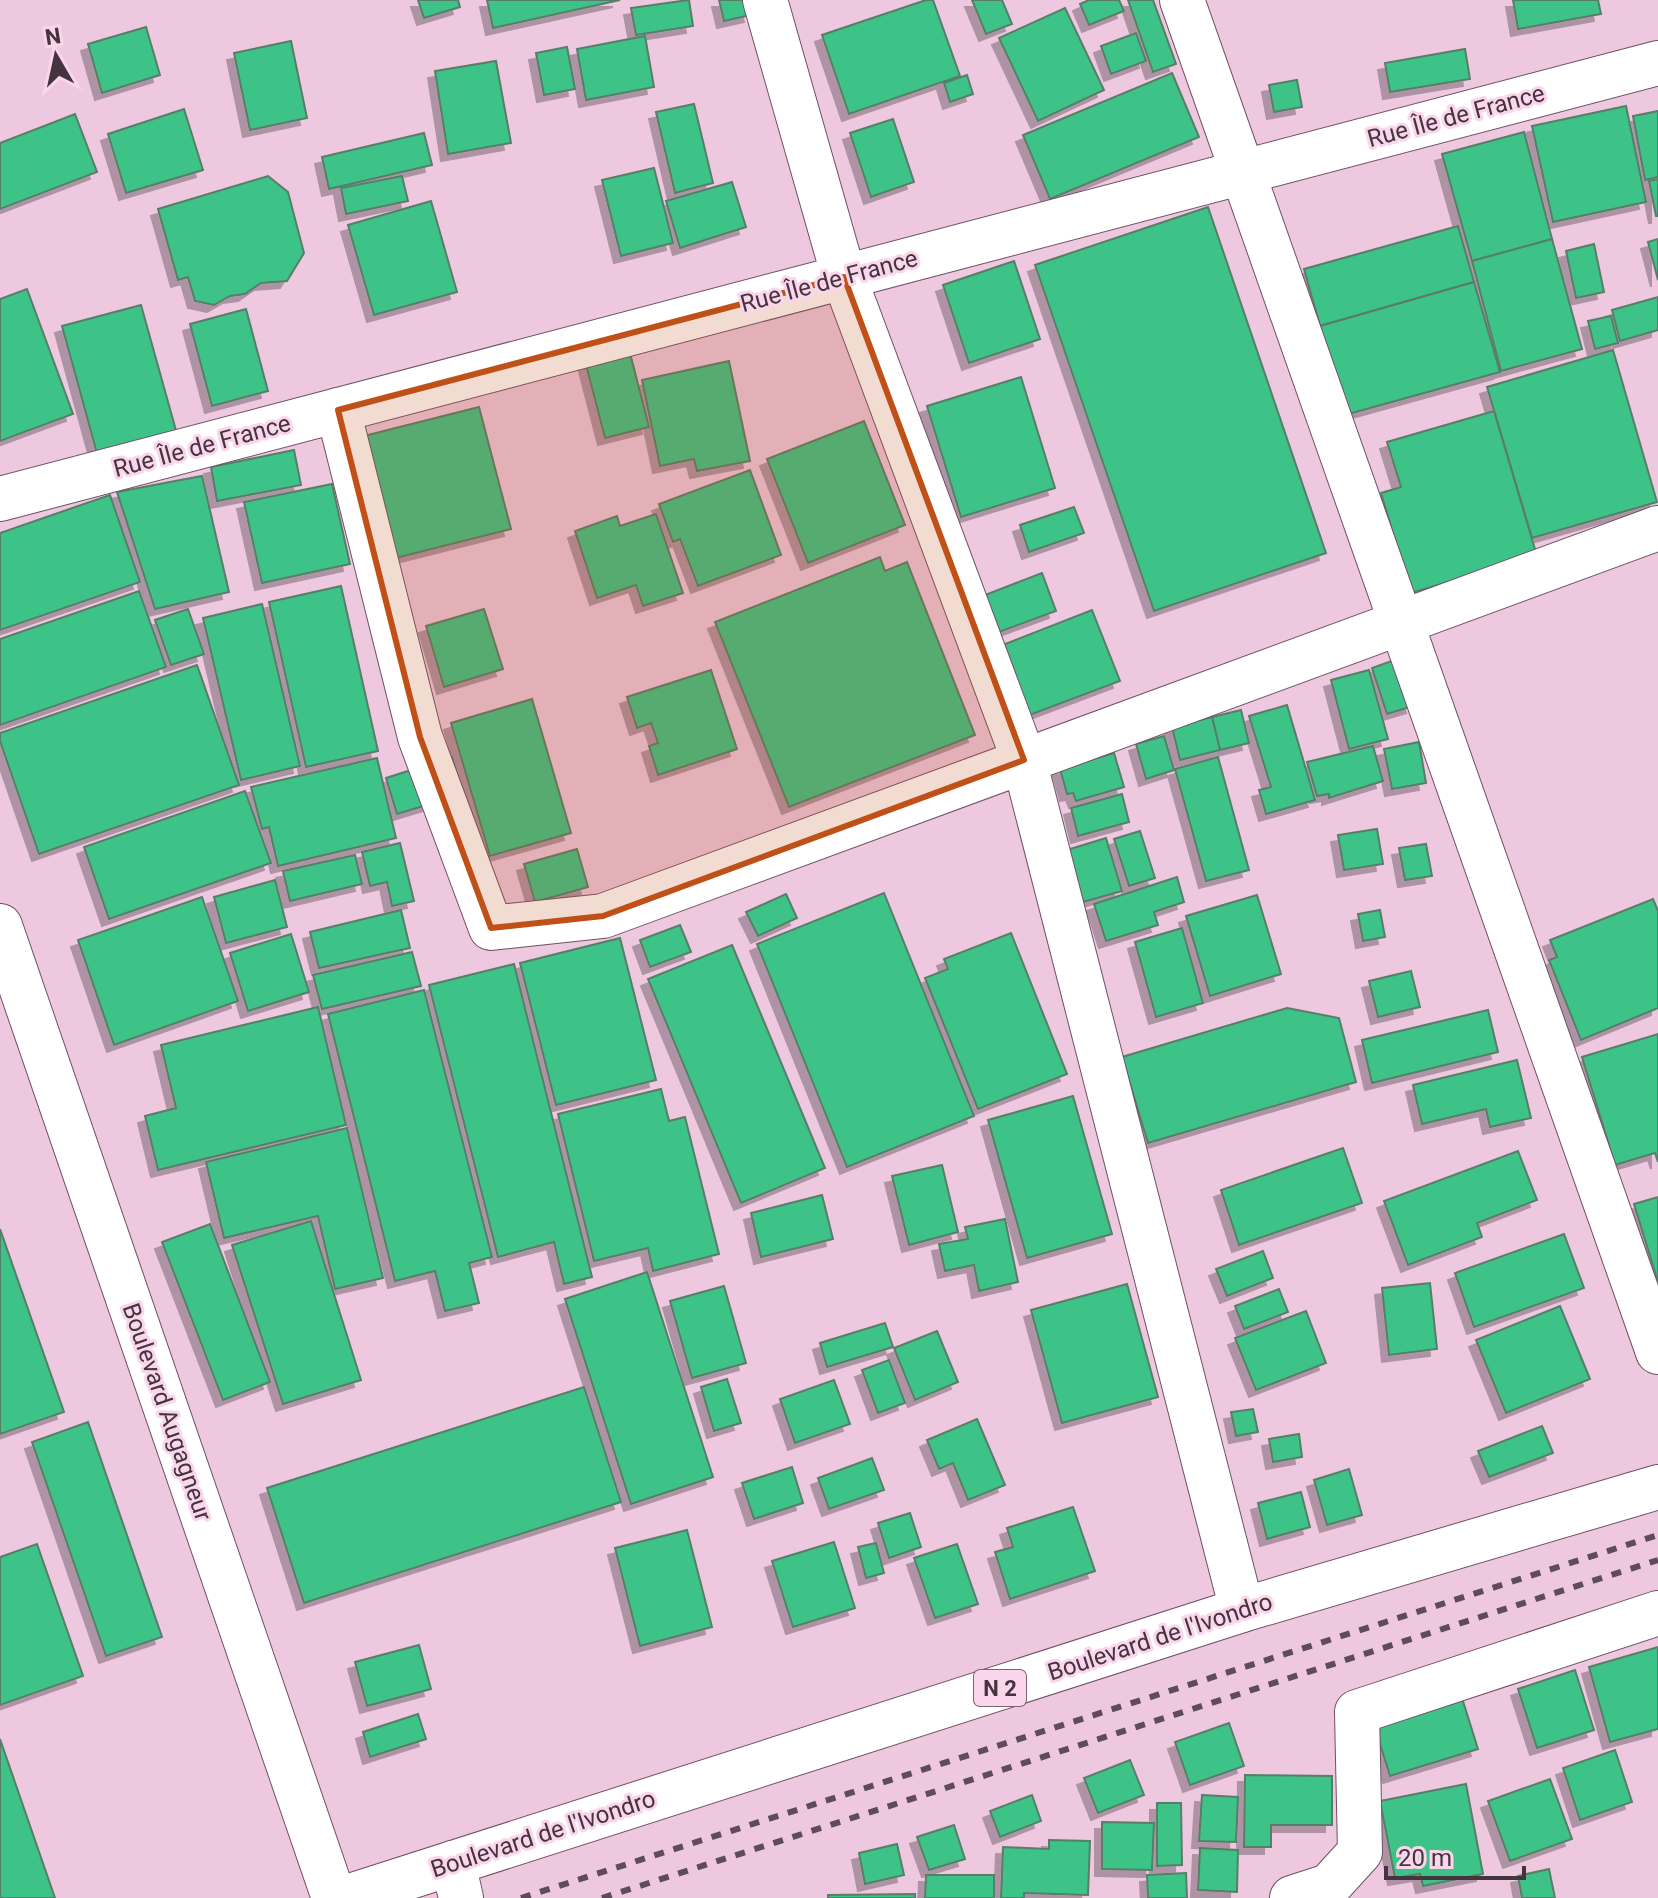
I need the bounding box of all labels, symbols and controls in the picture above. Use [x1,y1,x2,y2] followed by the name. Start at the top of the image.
[16,16,96,96] north arrow
[43,23,63,50] text: N
[1364,79,1548,153] street label: Rue Île de France
[737,244,921,318] street label: Rue Île de France
[110,409,294,483] street label: Rue Île de France
[117,1300,217,1524] street label: Boulevard Augagneur
[1044,1587,1276,1687] street label: Boulevard de l'Ivondro
[974,1670,1026,1706] road number: N 2
[427,1784,659,1884] street label: Boulevard de l'Ivondro
[1386,1830,1524,1880] scale bar
[1398,1844,1452,1872] text: 20 m

